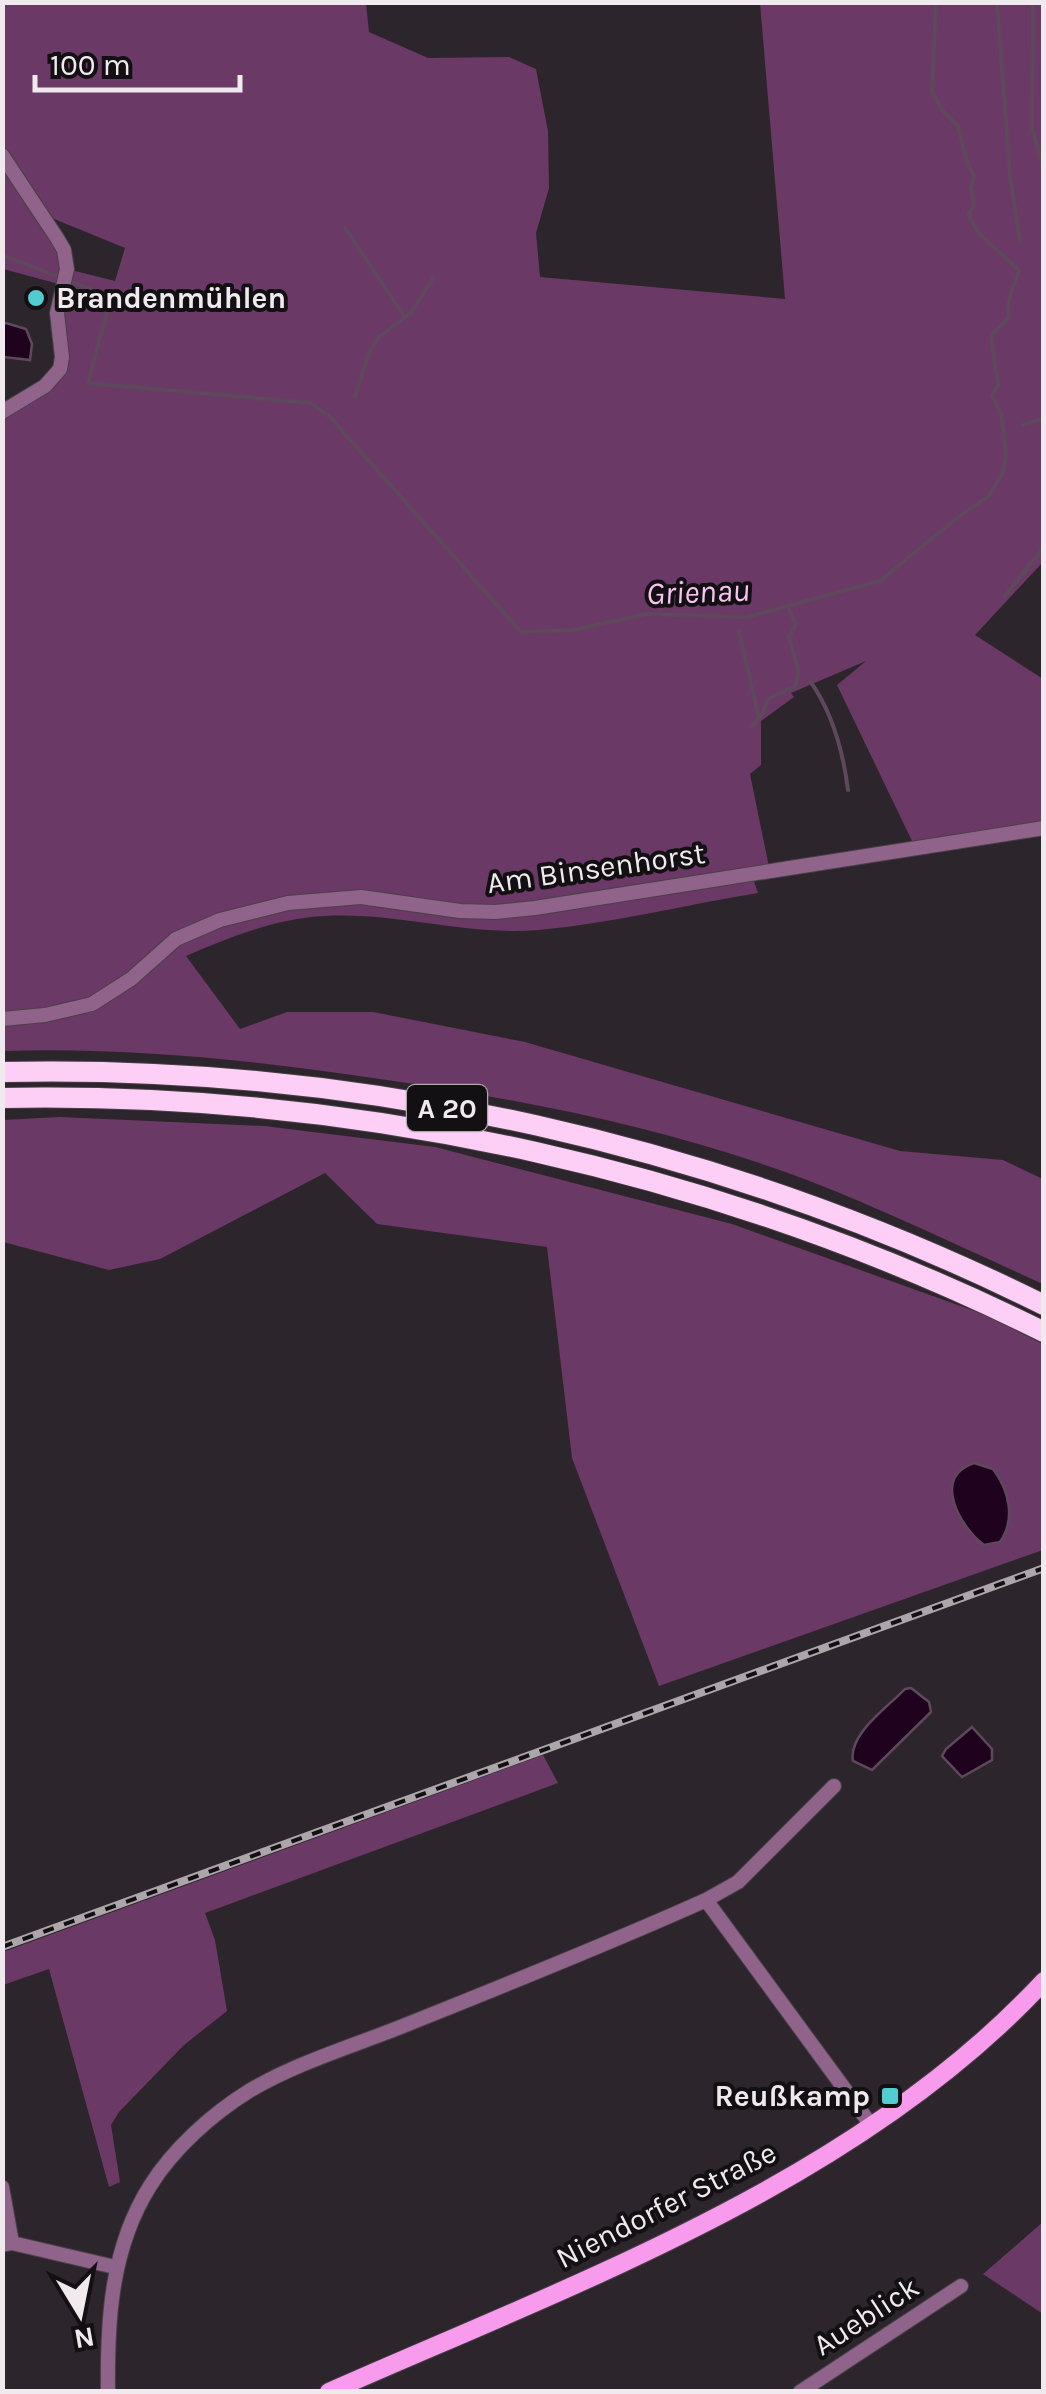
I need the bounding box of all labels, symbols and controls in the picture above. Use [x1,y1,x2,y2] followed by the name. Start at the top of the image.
[35,30,240,92] scale bar
[50,47,131,83] text: 100 m
[56,280,286,316] place label: Brandenmühlen
[25,287,47,309] marker: Brandenmühlen
[645,572,751,612] water label: Grienau
[485,835,707,901] street label: Am Binsenhorst
[407,1085,487,1131] road number: A 20
[714,2078,870,2114] place label: Reußkamp
[879,2085,901,2107] marker: Reußkamp
[550,2134,782,2276] street label: Niendorfer Straße
[30,2264,130,2364] north arrow
[807,2269,925,2363] street label: Aueblick
[72,2320,97,2356] text: N

